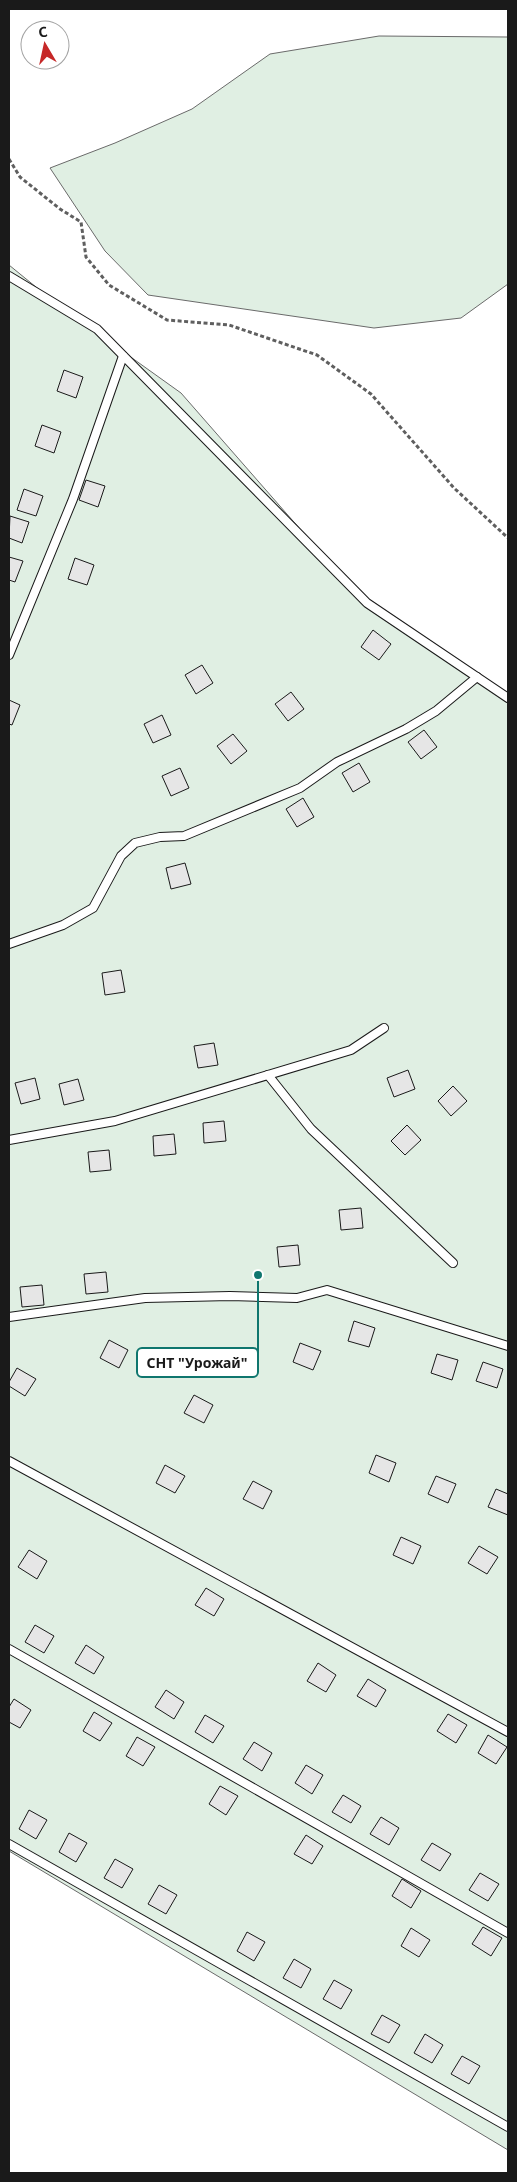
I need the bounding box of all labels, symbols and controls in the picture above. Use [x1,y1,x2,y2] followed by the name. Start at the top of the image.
[20,20,70,70] north arrow
[37,22,49,42] text: С
[137,1348,258,1377] callout: СНТ "Урожай"
[146,1353,248,1372] text: СНТ "Урожай"

